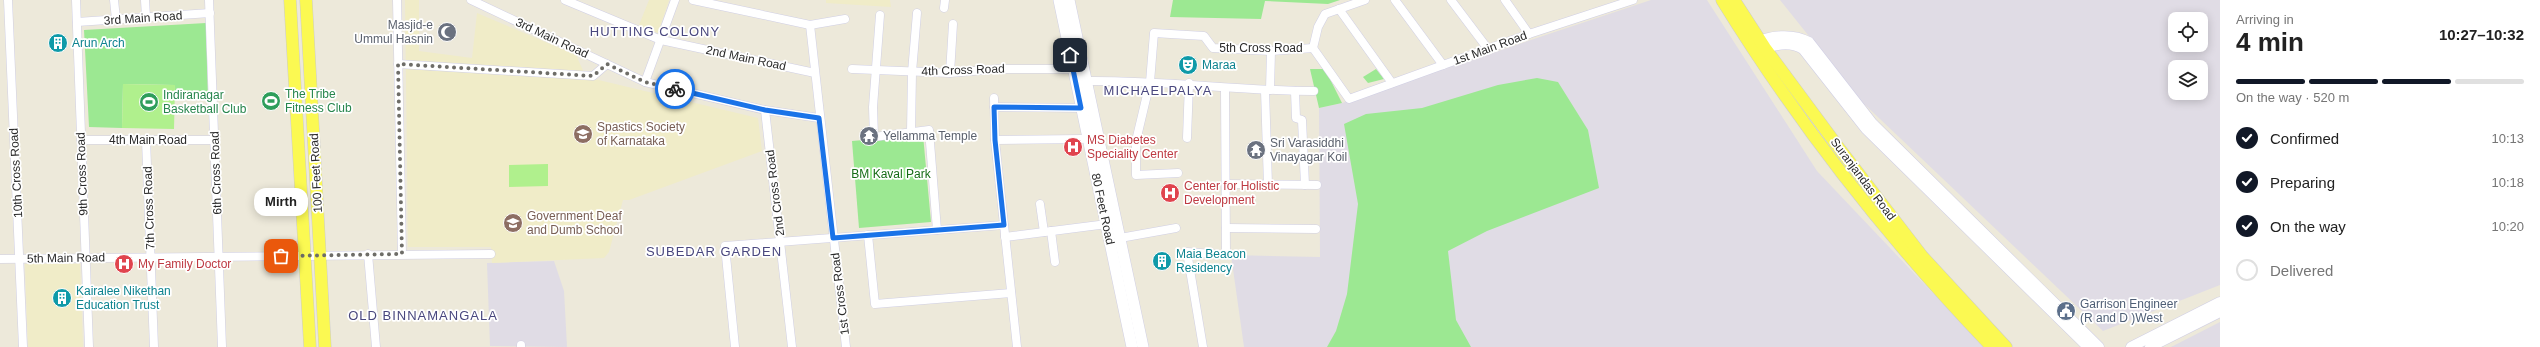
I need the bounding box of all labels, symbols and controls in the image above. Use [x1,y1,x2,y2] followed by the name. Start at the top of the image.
[103,8,183,28] street label: 3rd Main Road
[2168,12,2208,100] map controls
[2168,12,2208,52] button: locate
[2236,12,2294,27] text: Arriving in
[513,15,591,61] street label: 3rd Main Road
[354,18,433,46] place label: Masjid-e Ummul Hasnin
[436,21,458,43] mosque icon: Masjid-e Ummul Hasnin
[590,24,720,39] district label: HUTTING COLONY
[2439,26,2524,43] text: 10:27–10:32
[2236,27,2304,57] text: 4 min
[1451,28,1529,68] street label: 1st Main Road
[47,32,69,54] building icon: Arun Arch
[72,36,125,50] place label: Arun Arch
[1053,38,1087,72] pin
[1219,41,1303,55] street label: 5th Cross Road
[705,43,787,73] street label: 2nd Main Road
[1059,44,1081,66] icon: home
[1177,54,1199,76] theatre icon: Maraa
[1202,58,1236,72] place label: Maraa
[2168,60,2208,100] button: layers
[921,62,1005,78] street label: 4th Cross Road
[655,69,695,109] courier
[664,78,686,100] icon: bike
[1104,83,1212,98] district label: MICHAELPALYA
[285,87,352,115] place label: The Tribe Fitness Club
[163,88,247,116] place label: Indiranagar Basketball Club
[260,90,282,112] sports icon: The Tribe Fitness Club
[2236,90,2349,105] text: On the way · 520 m
[138,91,160,113] sports icon: Indiranagar Basketball Club
[597,120,685,148] place label: Spastics Society of Karnataka
[572,123,594,145] school or university icon: Spastics Society of Karnataka
[858,125,880,147] temple icon: Yellamma Temple
[2236,127,2258,149] icon: check
[7,128,25,218] street label: 10th Cross Road
[883,129,977,143] place label: Yellamma Temple
[2270,130,2339,147] text: Confirmed
[208,131,224,215] street label: 6th Cross Road
[2491,131,2524,146] text: 10:13
[74,132,90,216] street label: 9th Cross Road
[109,133,187,147] street label: 4th Main Road
[307,133,325,213] street label: 100 Feet Road
[1087,133,1178,161] place label: MS Diabetes Speciality Center
[1827,135,1899,223] street label: Suranjandas Road
[1062,136,1084,158] hospital icon: MS Diabetes Speciality Center
[1270,136,1347,164] place label: Sri Varasiddhi Vinayagar Koil
[1245,139,1267,161] temple icon: Sri Varasiddhi Vinayagar Koil
[763,149,787,237] street label: 2nd Cross Road
[141,166,157,250] street label: 7th Cross Road
[851,167,932,181] park label: BM Kaval Park
[2236,171,2258,193] icon: check
[1089,172,1117,246] street label: 80 Feet Road
[2270,174,2335,191] text: Preparing
[2491,175,2524,190] text: 10:18
[1184,179,1279,207] place label: Center for Holistic Development
[1159,182,1181,204] hospital icon: Center for Holistic Development
[254,188,308,216] callout: Mirth
[265,194,297,209] text: Mirth
[527,209,622,237] place label: Government Deaf and Dumb School
[502,212,524,234] school or university icon: Government Deaf and Dumb School
[2236,215,2258,237] icon: check
[2270,218,2346,235] text: On the way
[2491,219,2524,234] text: 10:20
[264,239,298,273] pin
[646,244,782,259] district label: SUBEDAR GARDEN
[270,245,292,267] icon: bag
[1176,247,1246,275] place label: Maia Beacon Residency
[27,250,105,266] street label: 5th Main Road
[1151,250,1173,272] building icon: Maia Beacon Residency
[828,252,852,336] street label: 1st Cross Road
[113,253,135,275] hospital icon: My Family Doctor
[138,257,231,271] place label: My Family Doctor
[2270,262,2333,279] text: Delivered
[76,284,171,312] place label: Kairalee Nikethan Education Trust
[51,287,73,309] building icon: Kairalee Nikethan Education Trust
[2080,297,2177,325] place label: Garrison Engineer (R and D )West
[2055,300,2077,322] public building icon: Garrison Engineer (R and D )West
[348,308,498,323] district label: OLD BINNAMANGALA

